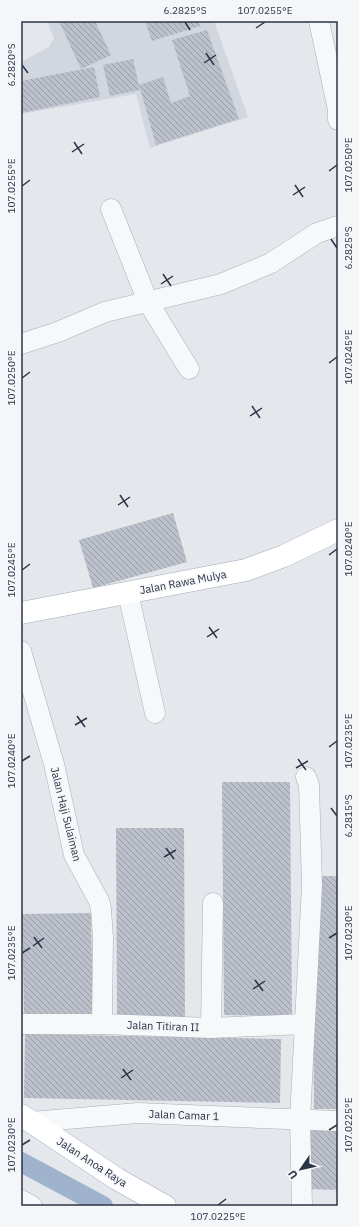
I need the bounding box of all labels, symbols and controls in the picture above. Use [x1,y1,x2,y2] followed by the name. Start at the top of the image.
[163,4,207,17] text: 6.2825°S
[237,4,293,17] text: 107.0255°E
[5,43,18,87] text: 6.2820°S
[342,137,355,193] text: 107.0250°E
[5,158,18,214] text: 107.0255°E
[342,226,355,270] text: 6.2825°S
[342,329,355,385] text: 107.0245°E
[5,350,18,406] text: 107.0250°E
[342,521,355,577] text: 107.0240°E
[5,542,18,598] text: 107.0245°E
[138,567,228,597] street label: Jalan Rawa Mulya
[342,713,355,769] text: 107.0235°E
[5,733,18,789] text: 107.0240°E
[47,765,85,863] street label: Jalan Haji Sulaiman
[342,794,355,838] text: 6.2815°S
[342,905,355,961] text: 107.0230°E
[5,925,18,981] text: 107.0235°E
[127,1018,199,1034] street label: Jalan Titiran II
[342,1097,355,1153] text: 107.0225°E
[148,1107,220,1123] street label: Jalan Camar 1
[5,1117,18,1173] text: 107.0230°E
[54,1134,130,1190] street label: Jalan Anoa Raya
[281,1149,321,1189] north arrow
[285,1168,301,1182] text: U
[190,1210,246,1223] text: 107.0225°E

